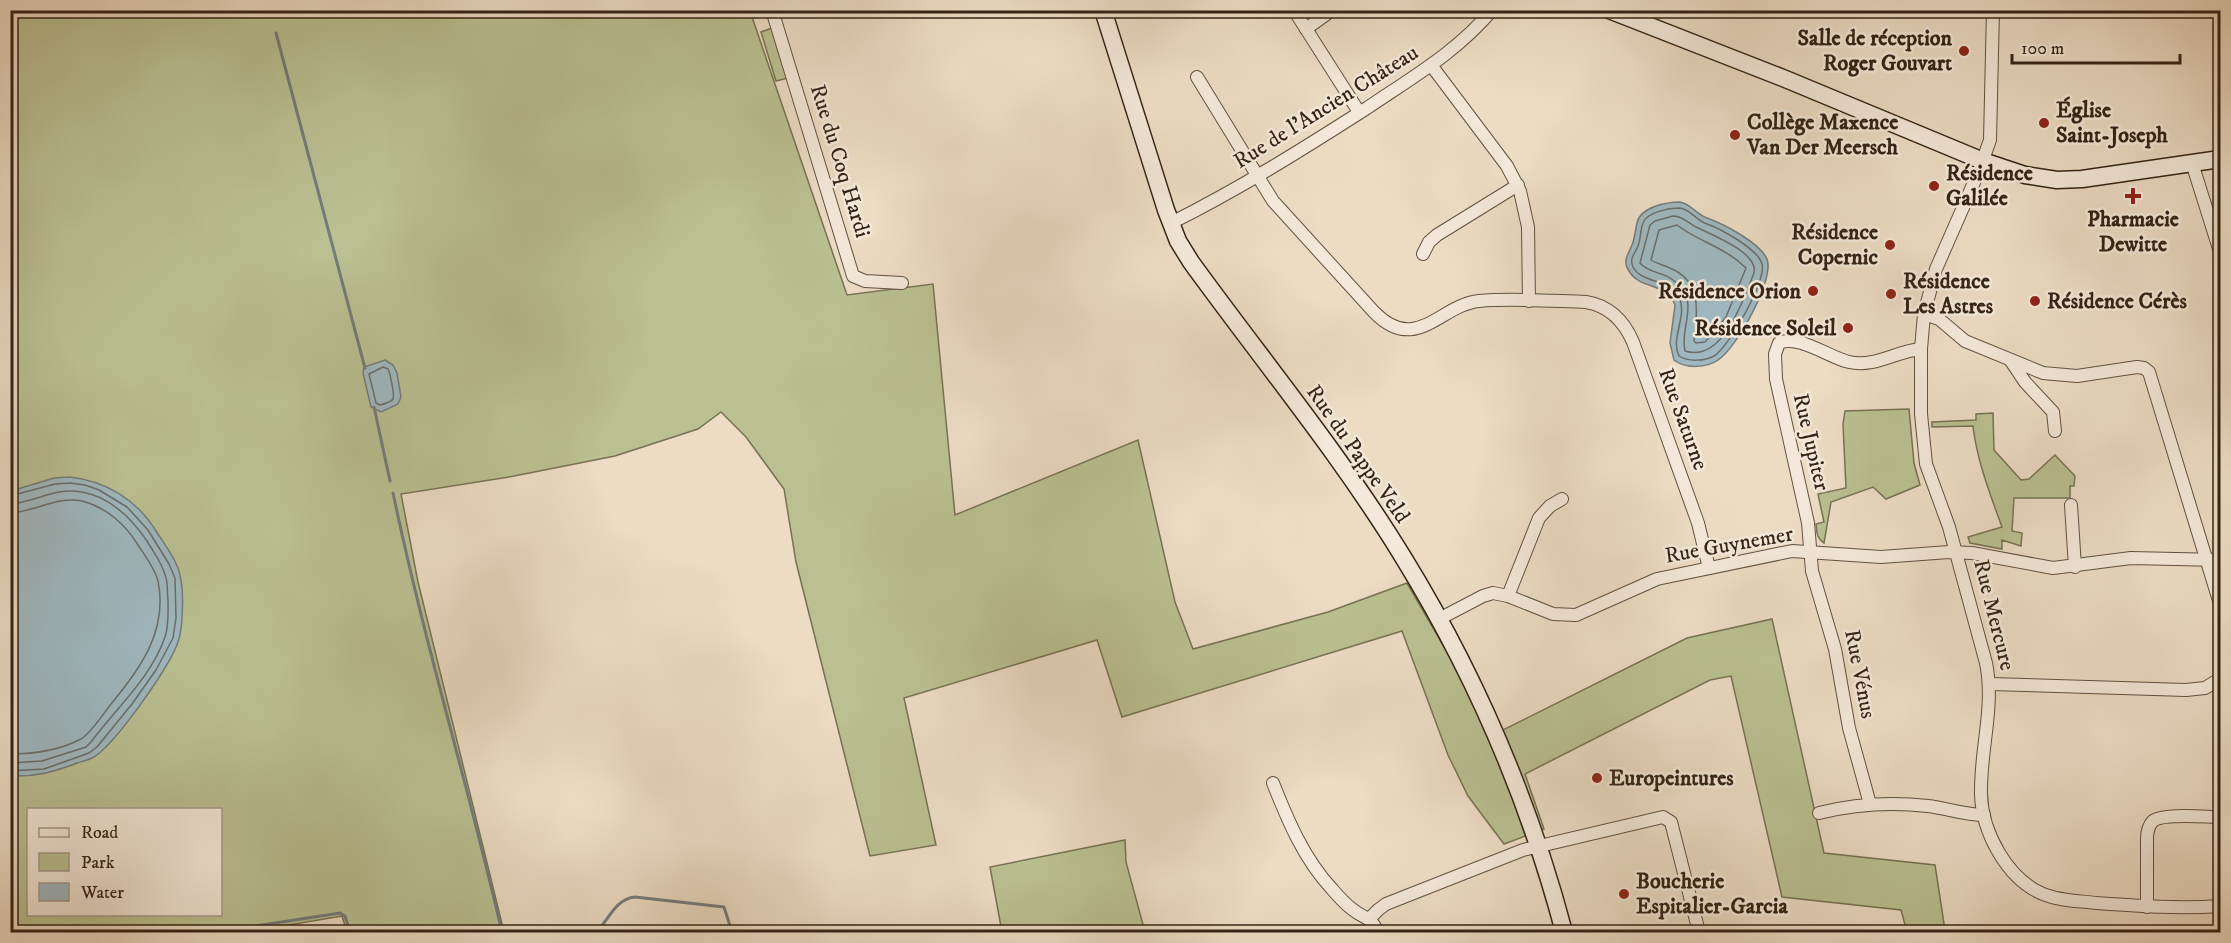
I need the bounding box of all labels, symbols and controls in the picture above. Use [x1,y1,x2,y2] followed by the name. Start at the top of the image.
[1798,25,1953,77] place label: Salle de réception Roger Gouvart
[2012,27,2180,65] scale bar
[2021,38,2064,60] text: 100 m
[1229,39,1423,175] street label: Rue de l'Ancien Château
[1957,44,1971,58] marker: Salle de réception Roger Gouvart
[804,81,876,241] street label: Rue du Coq Hardi
[2056,96,2168,149] place label: Église Saint-Joseph
[1746,109,1899,161] place label: Collège Maxence Van Der Meersch
[2037,116,2051,130] marker: Église Saint-Joseph
[1728,128,1742,142] marker: Collège Maxence Van Der Meersch
[1946,160,2033,212] place label: Résidence Galilée
[1927,179,1941,193] marker: Résidence Galilée
[2126,189,2140,203] marker: Pharmacie Dewitte
[2087,206,2179,258] place label: Pharmacie Dewitte
[1791,219,1879,271] place label: Résidence Copernic
[1883,238,1897,252] marker: Résidence Copernic
[1903,268,1994,320] place label: Résidence Les Astres
[1658,278,1801,305] place label: Résidence Orion
[1806,284,1820,298] marker: Résidence Orion
[1884,287,1898,301] marker: Résidence Les Astres
[2047,288,2187,315] place label: Résidence Cérès
[2028,294,2042,308] marker: Résidence Cérès
[1694,315,1836,342] place label: Résidence Soleil
[1841,321,1855,335] marker: Résidence Soleil
[1652,364,1714,474] street label: Rue Saturne
[1300,380,1416,528] street label: Rue du Pappe Veld
[1787,391,1835,494] street label: Rue Jupiter
[1663,520,1796,570] street label: Rue Guynemer
[1967,557,2021,673] street label: Rue Mercure
[1838,627,1882,721] street label: Rue Vénus
[1609,765,1734,792] place label: Europeintures
[1590,771,1604,785] marker: Europeintures
[27,808,222,916] legend
[81,822,118,844] text: Road
[81,852,115,874] text: Park
[1636,868,1788,920] place label: Boucherie Espitalier-Garcia
[80,882,124,904] text: Water
[1617,887,1631,901] marker: Boucherie Espitalier-Garcia

